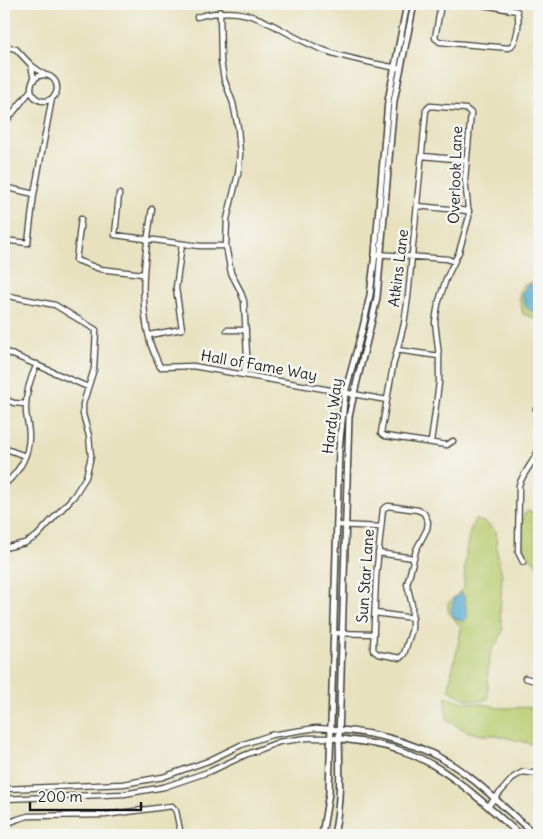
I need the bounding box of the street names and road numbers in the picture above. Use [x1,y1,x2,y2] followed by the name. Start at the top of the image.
[444,126,466,224] street label: Overlook Lane
[384,228,412,308] street label: Atkins Lane
[199,345,319,385] street label: Hall of Fame Way
[318,377,346,455] street label: Hardy Way
[352,528,378,624] street label: Sun Star Lane

